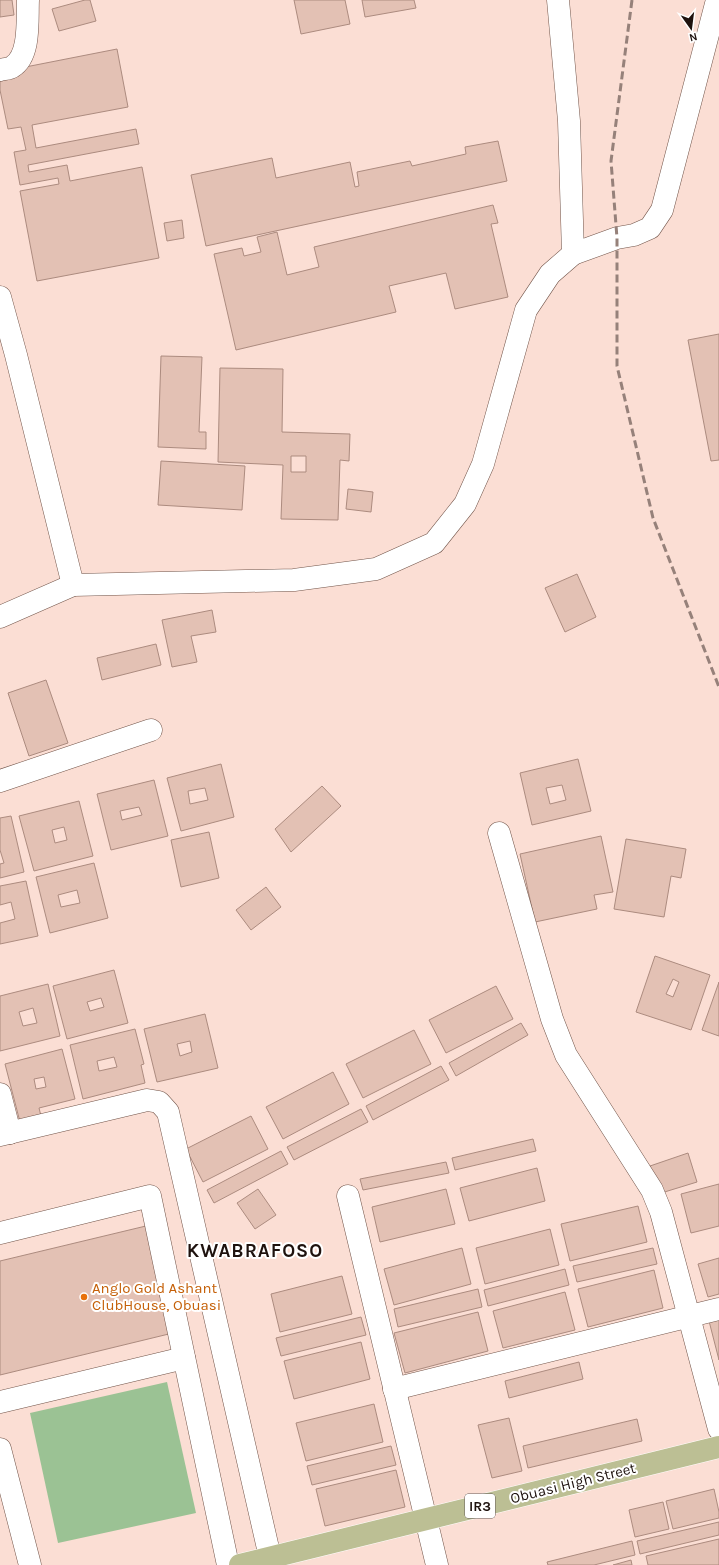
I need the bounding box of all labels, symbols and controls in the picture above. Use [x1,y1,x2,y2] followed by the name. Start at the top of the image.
[671,8,711,48] north arrow
[688,30,699,44] text: N
[187,1240,323,1262] district label: KWABRAFOSO
[92,1279,221,1314] place label: Anglo Gold Ashant ClubHouse, Obuasi
[79,1292,89,1302] marker: Anglo Gold Ashant ClubHouse, Obuasi
[508,1459,638,1507] street label: Obuasi High Street
[465,1494,495,1518] road number: IR3

